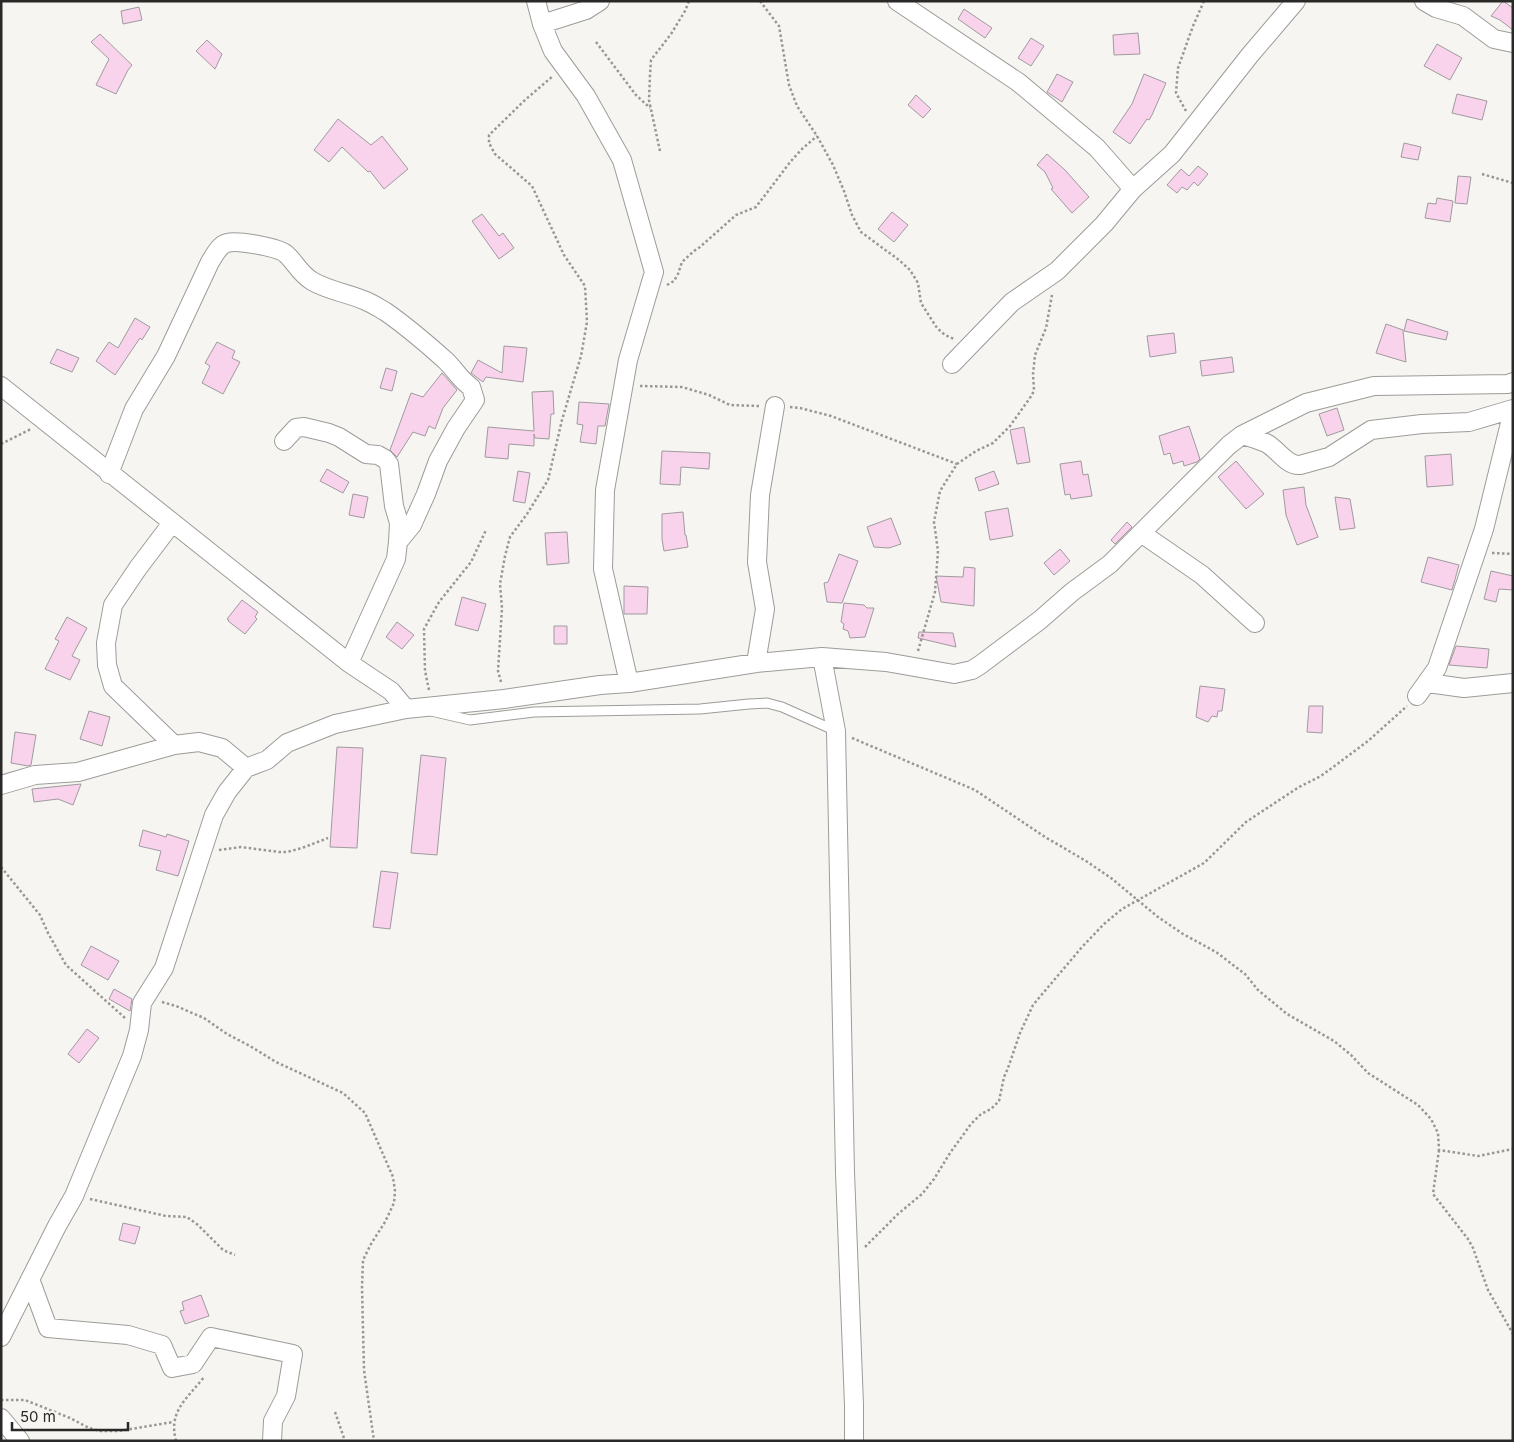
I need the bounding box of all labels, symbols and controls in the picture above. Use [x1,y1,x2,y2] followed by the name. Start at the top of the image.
[12,1400,129,1432] scale bar
[20,1407,56,1426] text: 50 m

